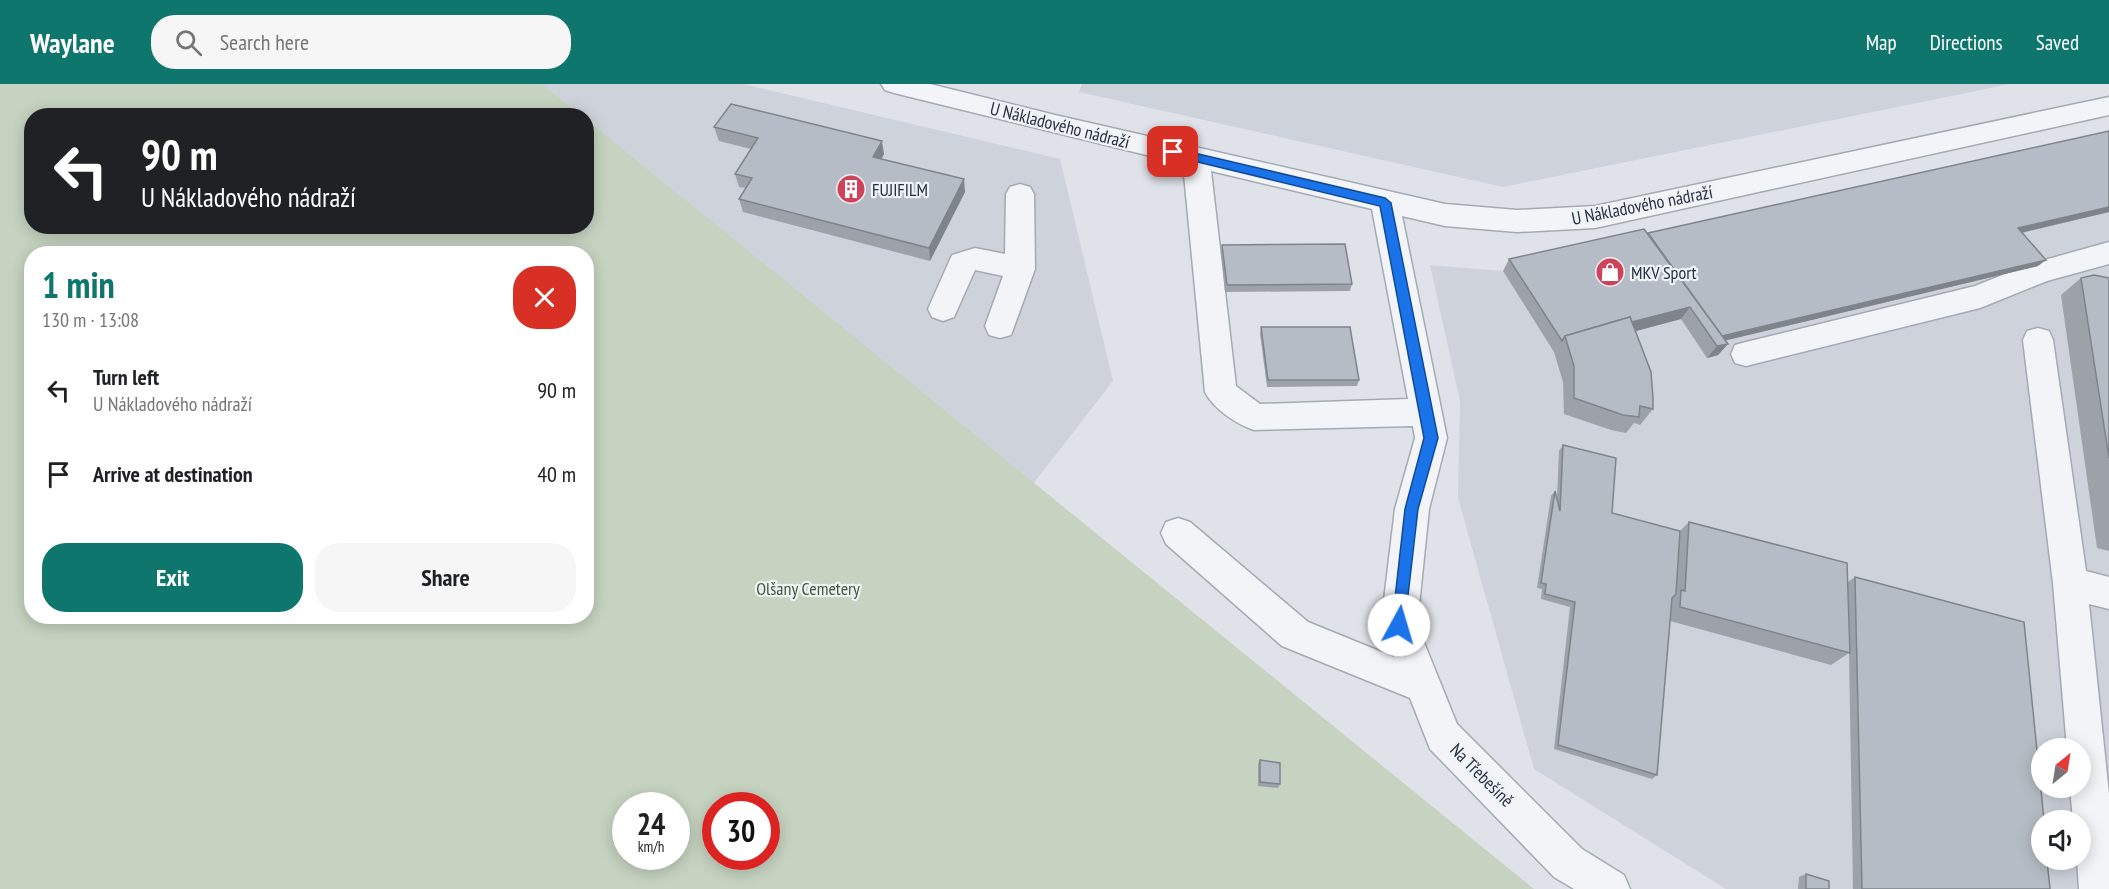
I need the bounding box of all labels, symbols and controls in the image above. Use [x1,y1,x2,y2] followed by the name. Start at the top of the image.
[151,15,571,69] search box
[30,24,115,61] text: Waylane
[172,26,205,59] icon: search
[220,28,309,56] text: Search here
[1866,29,1897,56] text: Map
[1930,29,2003,56] text: Directions
[2036,29,2079,56] text: Saved
[988,97,1132,153] street label: U Nákladového nádraží
[1147,126,1198,177] pin
[141,127,218,182] text: 90 m
[42,132,120,210] icon: left
[1156,135,1189,168] icon: arrive
[835,173,867,205] building icon: FUJIFILM
[872,178,928,201] place label: FUJIFILM
[141,180,356,214] text: U Nákladového nádraží
[1570,180,1715,230] street label: U Nákladového nádraží
[1594,256,1626,288] shop icon: MKV Sport
[42,261,115,308] text: 1 min
[1631,261,1697,284] place label: MKV Sport
[513,266,576,329] button: close
[42,307,139,333] text: 130 m · 13:08
[93,363,159,391] text: Turn left
[42,374,75,407] icon: left
[537,376,576,404] text: 90 m
[93,391,252,417] text: U Nákladového nádraží
[42,458,75,491] icon: arrive
[93,460,253,488] text: Arrive at destination
[537,460,576,488] text: 40 m
[42,543,303,612] button: Exit
[315,543,576,612] button: Share
[756,577,860,600] park label: Olšany Cemetery
[1367,593,1431,657] position arrow
[1445,738,1519,812] street label: Na Třebešíně
[2031,738,2091,798] north arrow
[2031,738,2091,870] map controls
[702,792,780,870] speed limit sign: 30
[637,804,665,843] text: 24
[2031,810,2091,870] button: sound
[638,837,664,856] text: km/h

